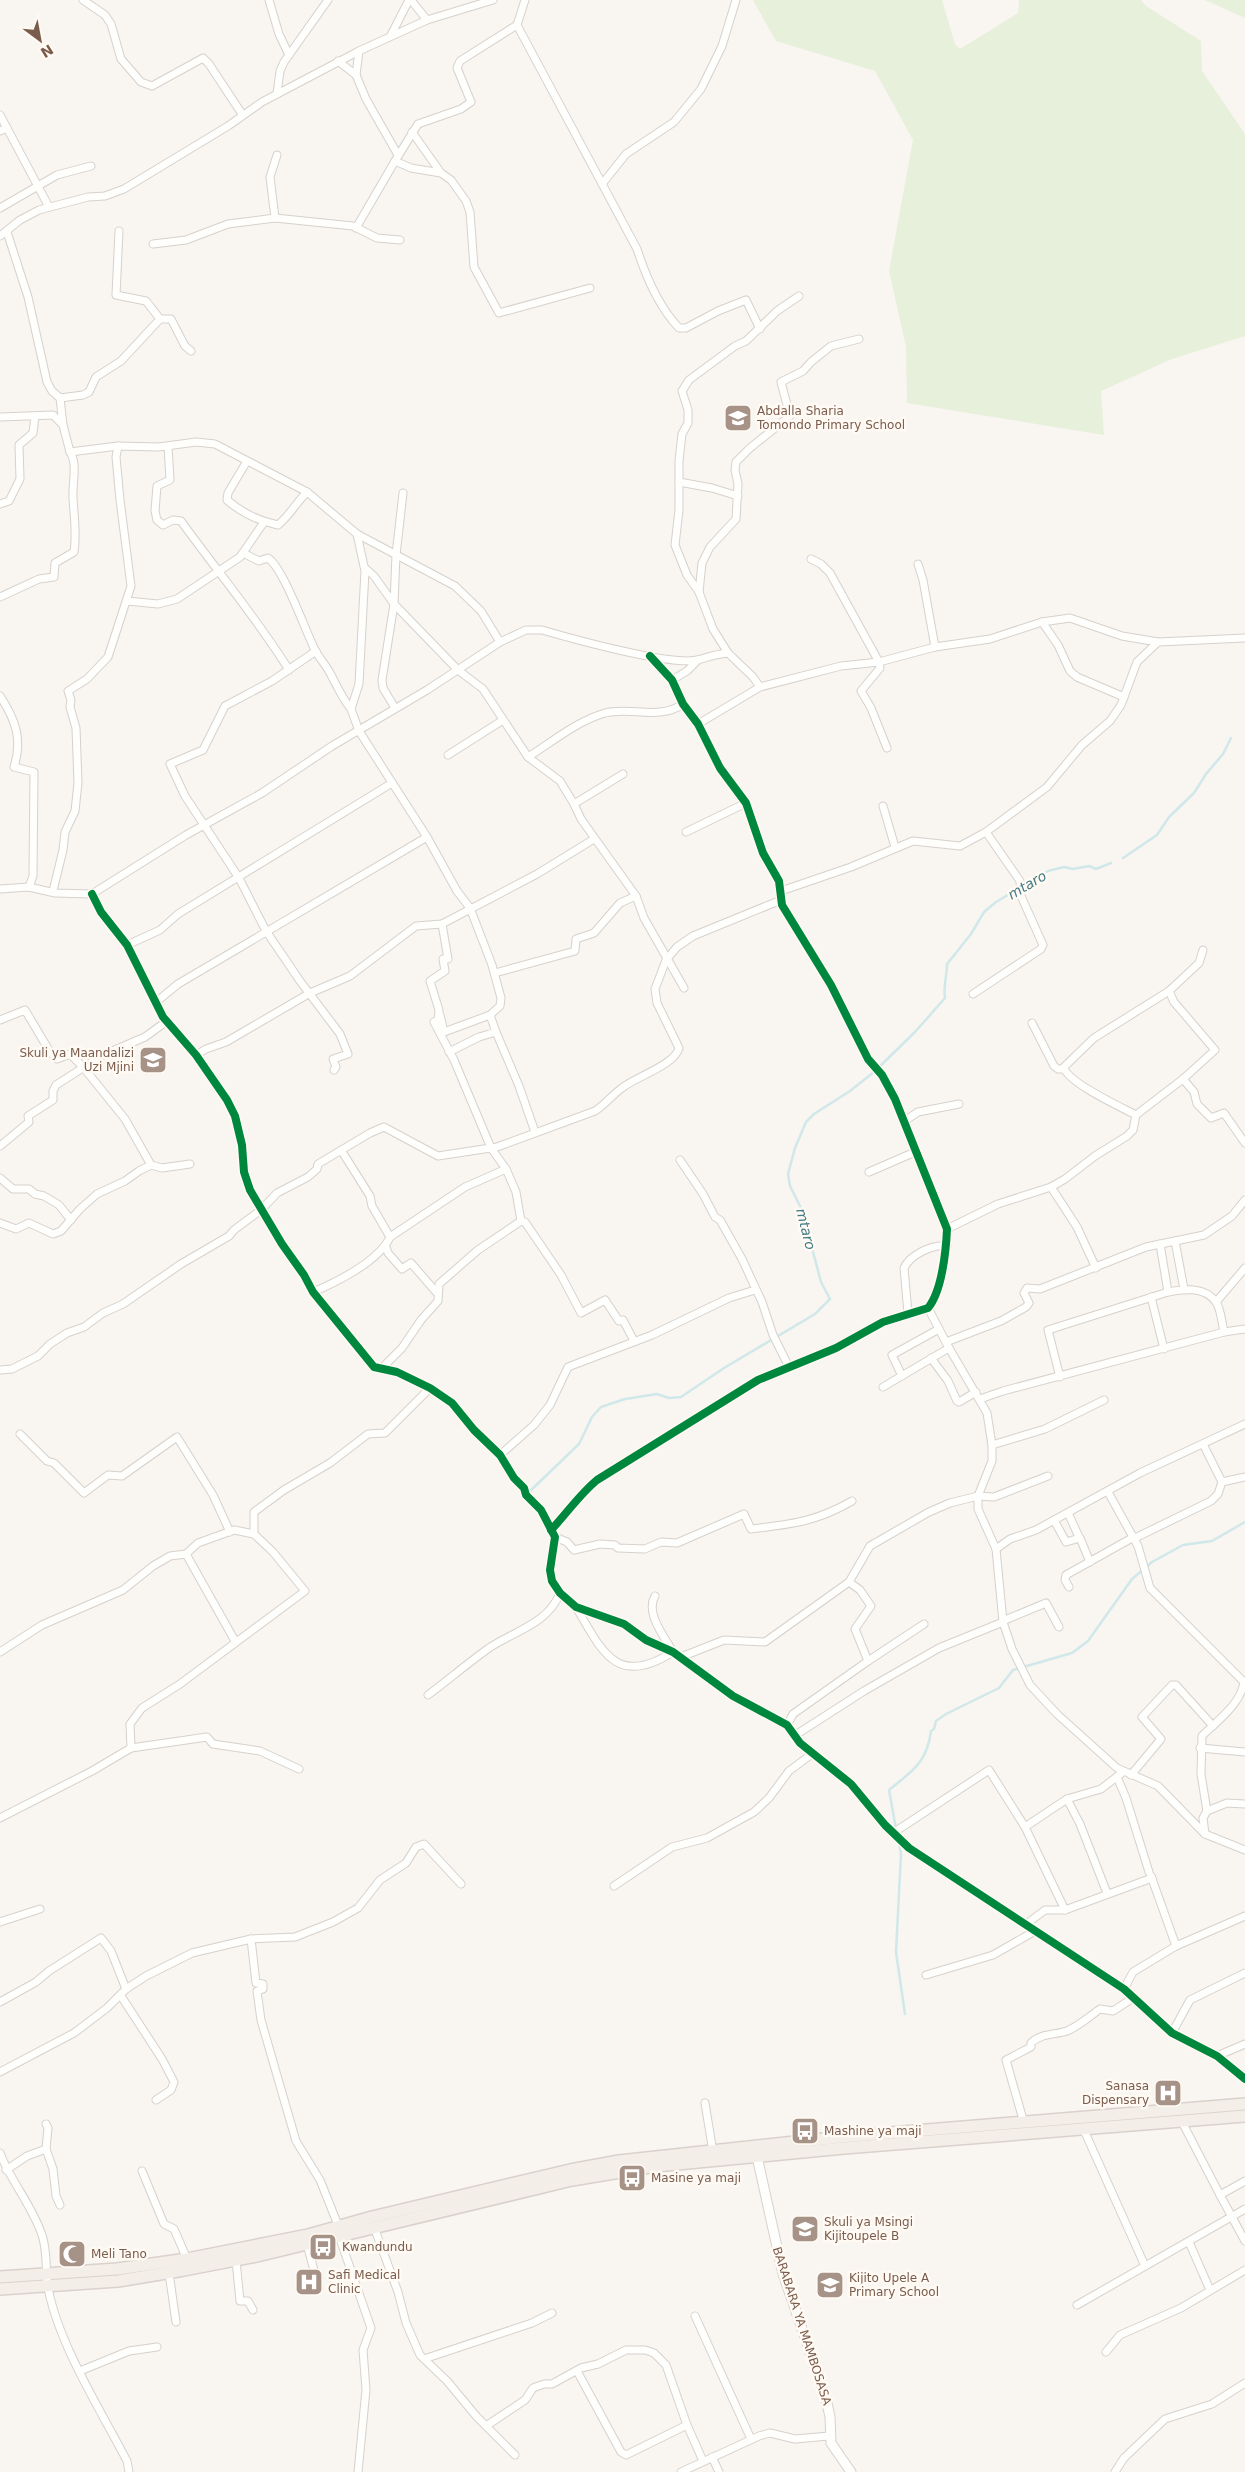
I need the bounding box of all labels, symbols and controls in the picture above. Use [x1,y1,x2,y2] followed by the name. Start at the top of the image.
[15,15,65,65] north arrow
[38,41,56,61] text: N
[723,403,753,433] school or university icon: Abdalla Sharia Tomondo Primary School
[756,404,905,432] place label: Abdalla Sharia Tomondo Primary School
[1005,867,1049,903] water label: mtaro
[138,1045,168,1075] school or university icon: Skuli ya Maandalizi Uzi Mjini
[20,1046,134,1074] place label: Skuli ya Maandalizi Uzi Mjini
[793,1207,819,1251] water label: mtaro
[1153,2078,1183,2108] hospital icon: Sanasa Dispensary
[1082,2079,1149,2107] place label: Sanasa Dispensary
[790,2116,820,2146] bus stop icon: Mashine ya maji
[824,2124,922,2138] place label: Mashine ya maji
[617,2163,647,2193] bus stop icon: Masine ya maji
[651,2171,741,2185] place label: Masine ya maji
[790,2214,820,2244] school or university icon: Skuli ya Msingi Kijitoupele B
[824,2215,913,2243] place label: Skuli ya Msingi Kijitoupele B
[308,2232,338,2262] bus stop icon: Kwandundu
[57,2239,87,2269] mosque icon: Meli Tano
[342,2240,413,2254] place label: Kwandundu
[770,2245,835,2408] street label: BARABARA YA MAMBOSASA
[91,2247,147,2261] place label: Meli Tano
[294,2267,324,2297] hospital icon: Safi Medical Clinic
[328,2268,400,2296] place label: Safi Medical Clinic
[815,2270,845,2300] school or university icon: Kijito Upele A Primary School
[849,2271,939,2299] place label: Kijito Upele A Primary School

